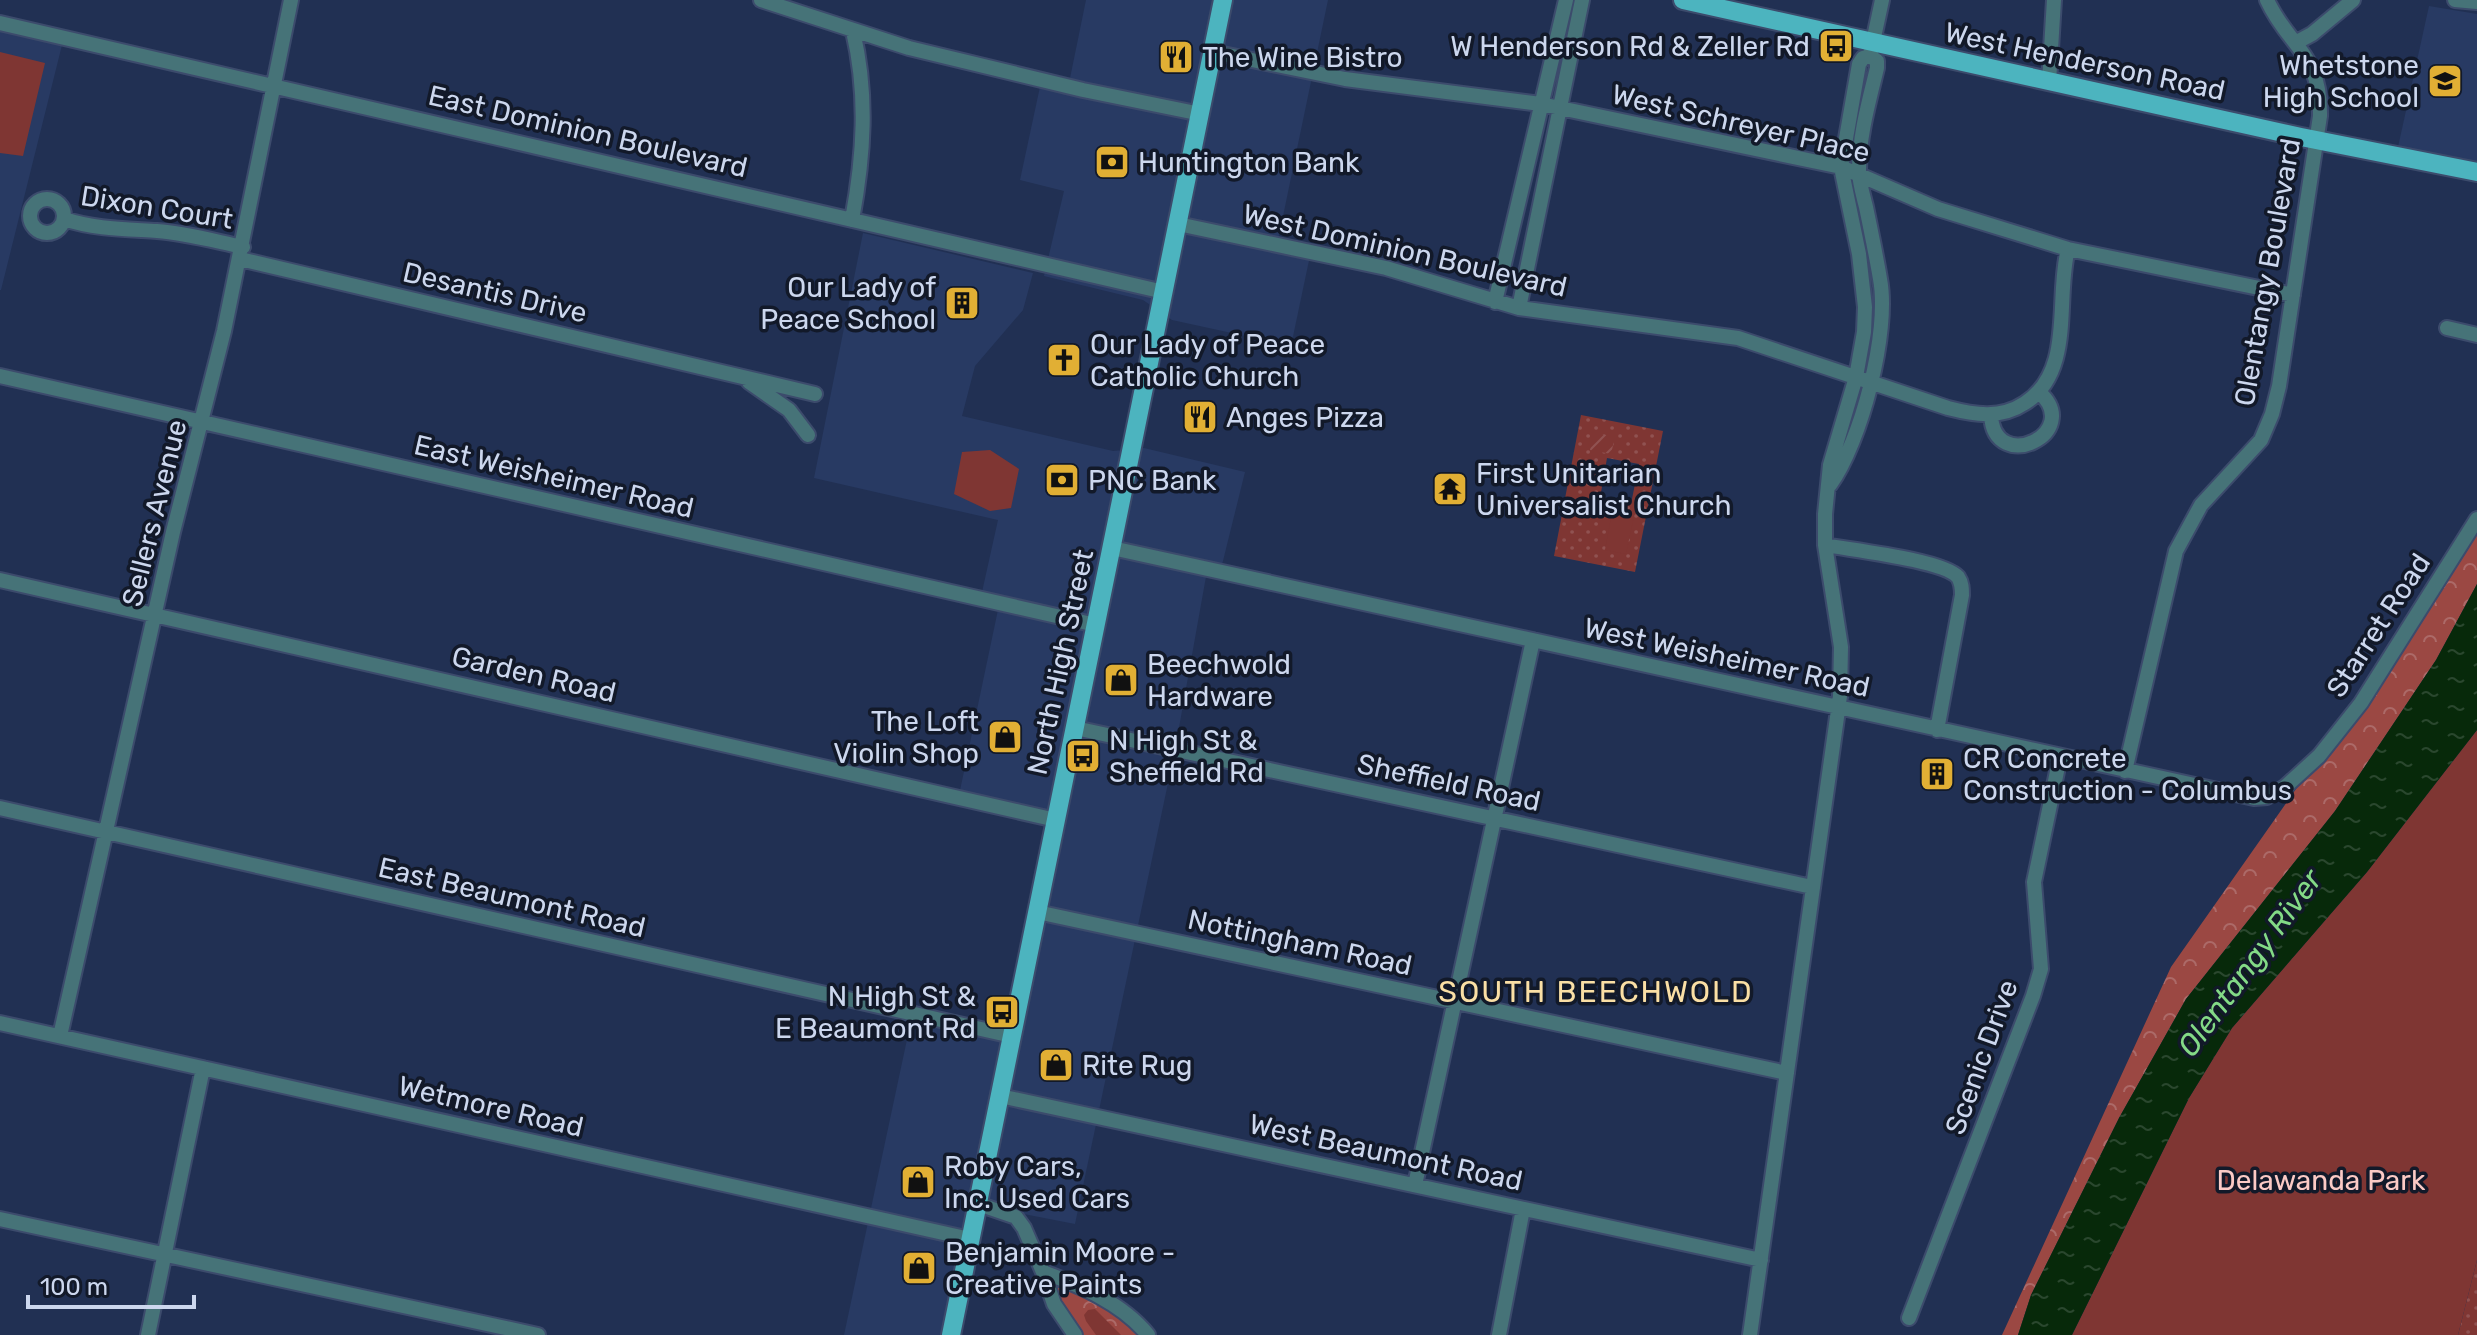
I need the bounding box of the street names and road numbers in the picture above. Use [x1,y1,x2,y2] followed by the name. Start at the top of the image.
[1942,16,2228,107] street label: West Henderson Road
[1609,78,1873,169] street label: West Schreyer Place
[425,79,751,184] street label: East Dominion Boulevard
[2228,136,2307,408] street label: Olentangy Boulevard
[78,179,236,236] street label: Dixon Court
[1240,197,1570,304] street label: West Dominion Boulevard
[400,255,590,330] street label: Desantis Drive
[115,416,194,610] street label: Sellers Avenue
[411,428,697,525] street label: East Weisheimer Road
[1021,546,1100,778] street label: North High Street
[2320,547,2437,703] street label: Starret Road
[1581,611,1873,704] street label: West Weisheimer Road
[449,640,619,709] street label: Garden Road
[1354,747,1543,818] street label: Sheffield Road
[375,851,649,944] street label: East Beaumont Road
[1185,903,1415,982] street label: Nottingham Road
[1938,975,2025,1139] street label: Scenic Drive
[395,1069,586,1144] street label: Wetmore Road
[1246,1107,1525,1198] street label: West Beaumont Road

